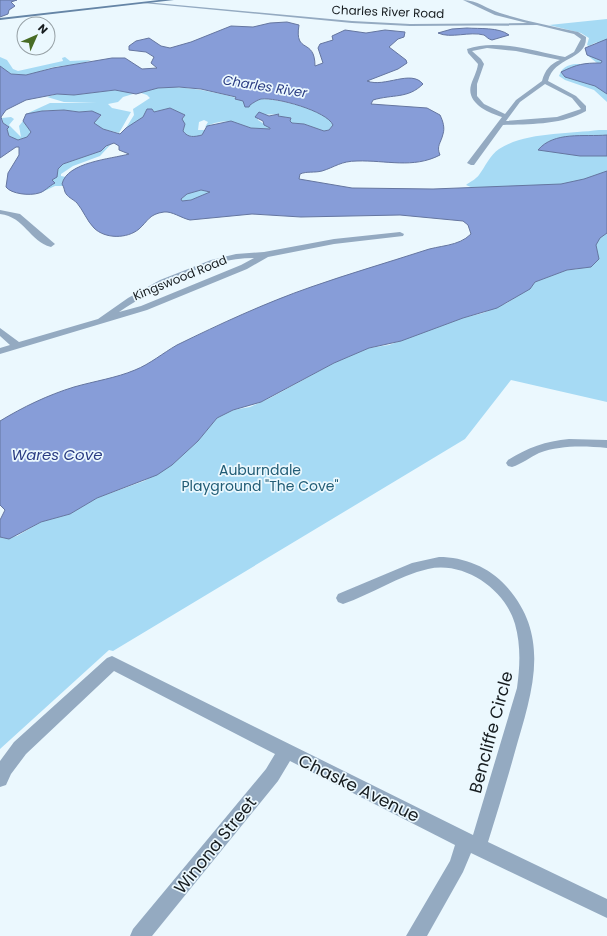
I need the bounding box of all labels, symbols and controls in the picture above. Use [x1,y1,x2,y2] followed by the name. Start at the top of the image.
[331,1,445,22] street label: Charles River Road
[16,16,56,56] north arrow
[34,20,52,38] text: N
[221,70,310,103] water label: Charles River
[130,251,229,304] street label: Kingswood Road
[12,444,102,465] water label: Wares Cove
[181,460,339,496] park label: Auburndale Playground "The Cove"
[463,668,519,796] street label: Bencliffe Circle
[294,748,424,828] street label: Chaske Avenue
[168,791,262,899] street label: Winona Street

